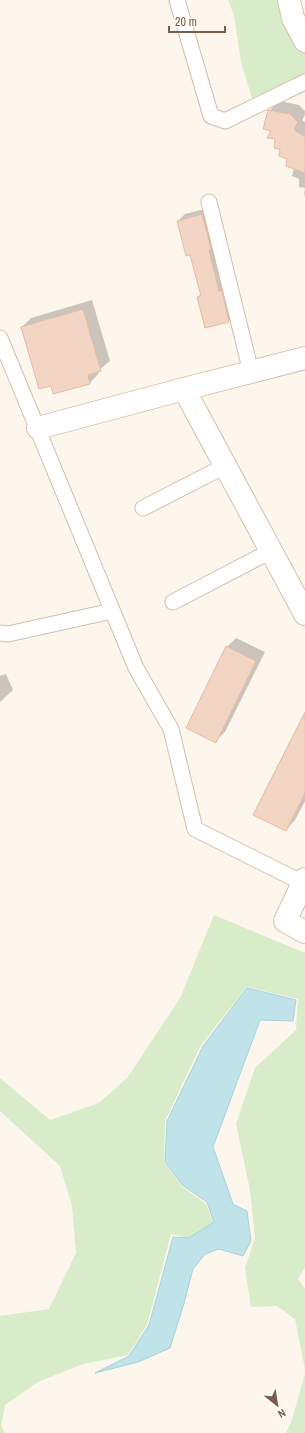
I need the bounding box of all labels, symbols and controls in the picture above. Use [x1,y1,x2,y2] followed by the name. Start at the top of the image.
[169,8,225,34] scale bar
[175,14,197,30] text: 20 m
[257,1385,297,1425] north arrow
[276,1406,288,1421] text: N

